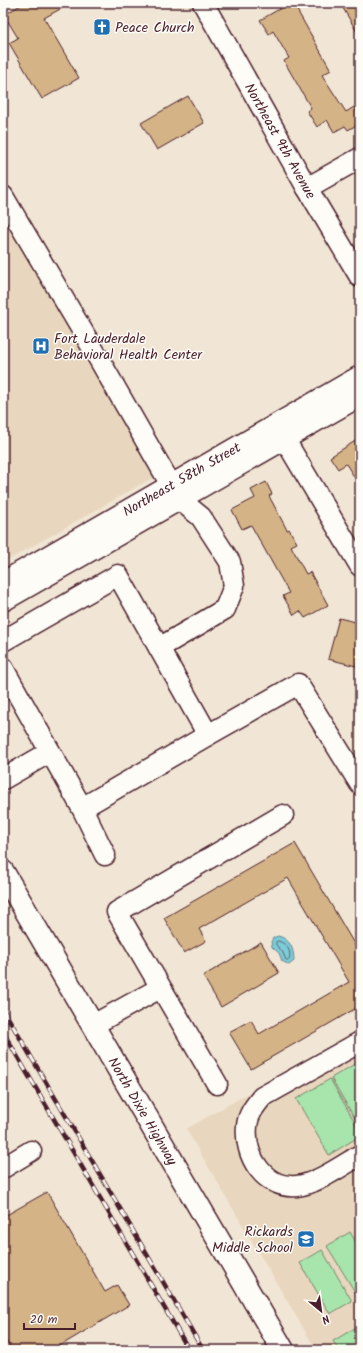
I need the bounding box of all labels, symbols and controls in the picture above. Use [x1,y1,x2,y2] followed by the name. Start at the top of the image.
[92,17,112,37] church icon: Peace Church
[115,17,195,39] place label: Peace Church
[238,79,321,204] street label: Northeast 9th Avenue
[54,328,203,366] place label: Fort Lauderdale Behavioral Health Center
[31,336,51,356] hospital icon: Fort Lauderdale Behavioral Health Center
[119,437,246,523] street label: Northeast 58th Street
[102,1053,183,1170] street label: North Dixie Highway
[212,1221,294,1259] place label: Rickards Middle School
[296,1229,316,1249] school or university icon: Rickards Middle School
[301,1291,341,1331] north arrow
[24,1305,75,1331] scale bar
[318,1309,333,1328] text: N
[30,1310,58,1329] text: 20 m

